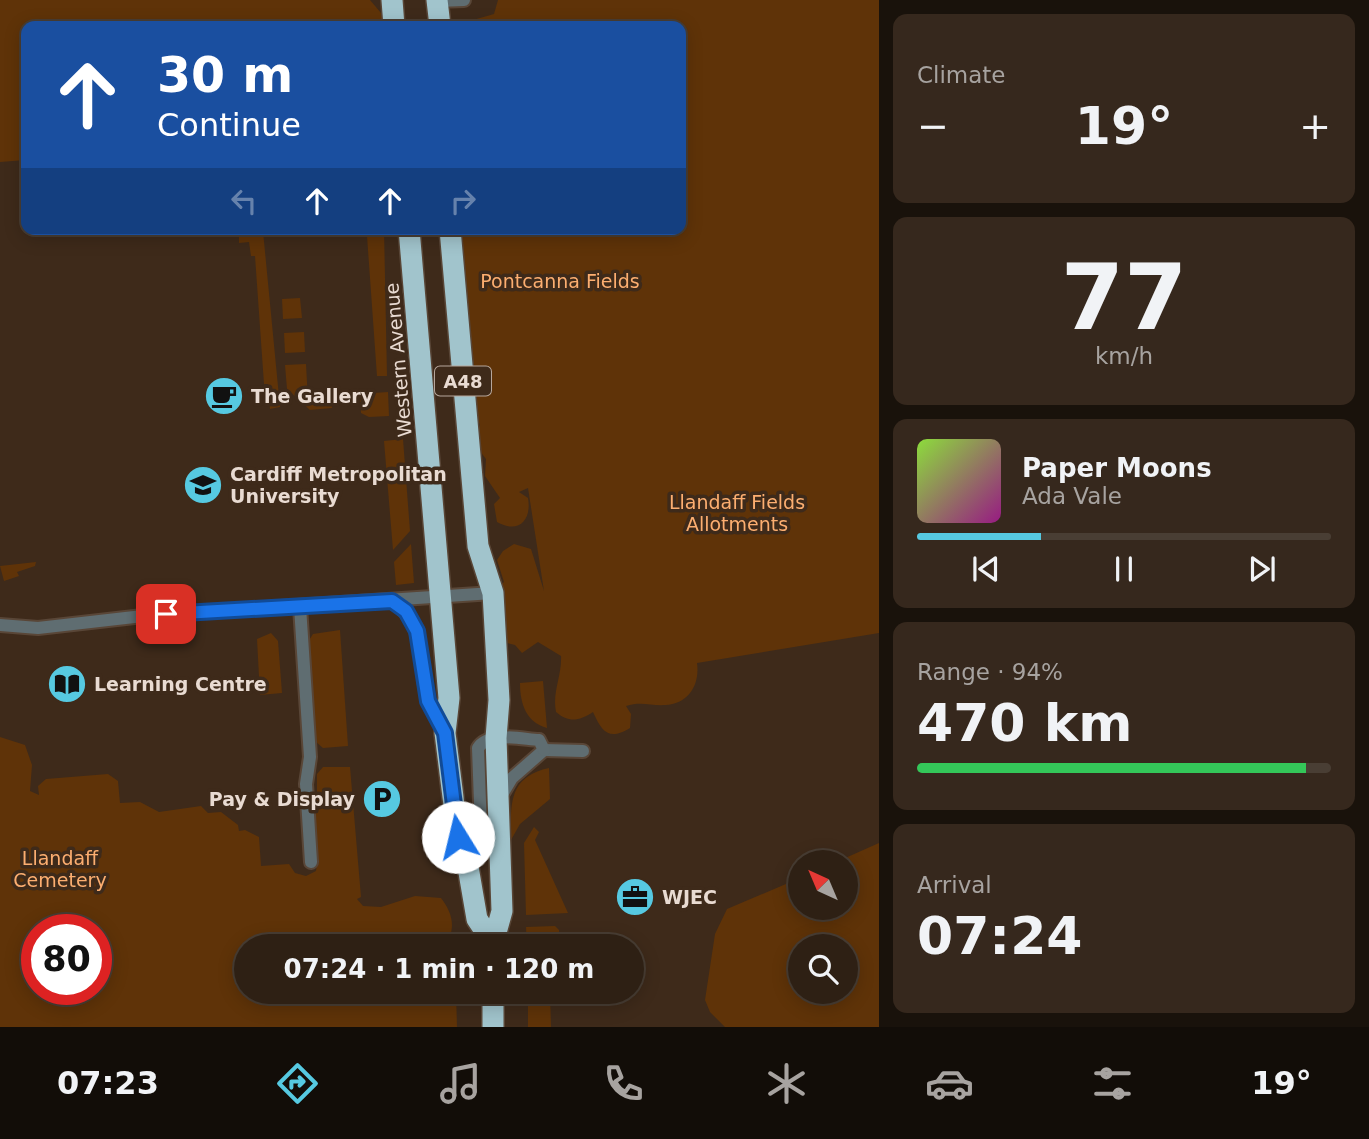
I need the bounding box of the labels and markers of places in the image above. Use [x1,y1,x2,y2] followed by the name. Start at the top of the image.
[203,375,245,417] cafe icon: The Gallery
[251,385,374,407] place label: The Gallery
[230,463,447,507] place label: Cardiff Metropolitan University
[182,464,224,506] school or university icon: Cardiff Metropolitan University
[136,584,196,644] pin
[46,663,88,705] library icon: Learning Centre
[94,673,267,695] place label: Learning Centre
[361,778,403,820] parking icon: Pay & Display
[209,788,356,810] place label: Pay & Display
[614,876,656,918] office icon: WJEC
[662,886,717,908] place label: WJEC

